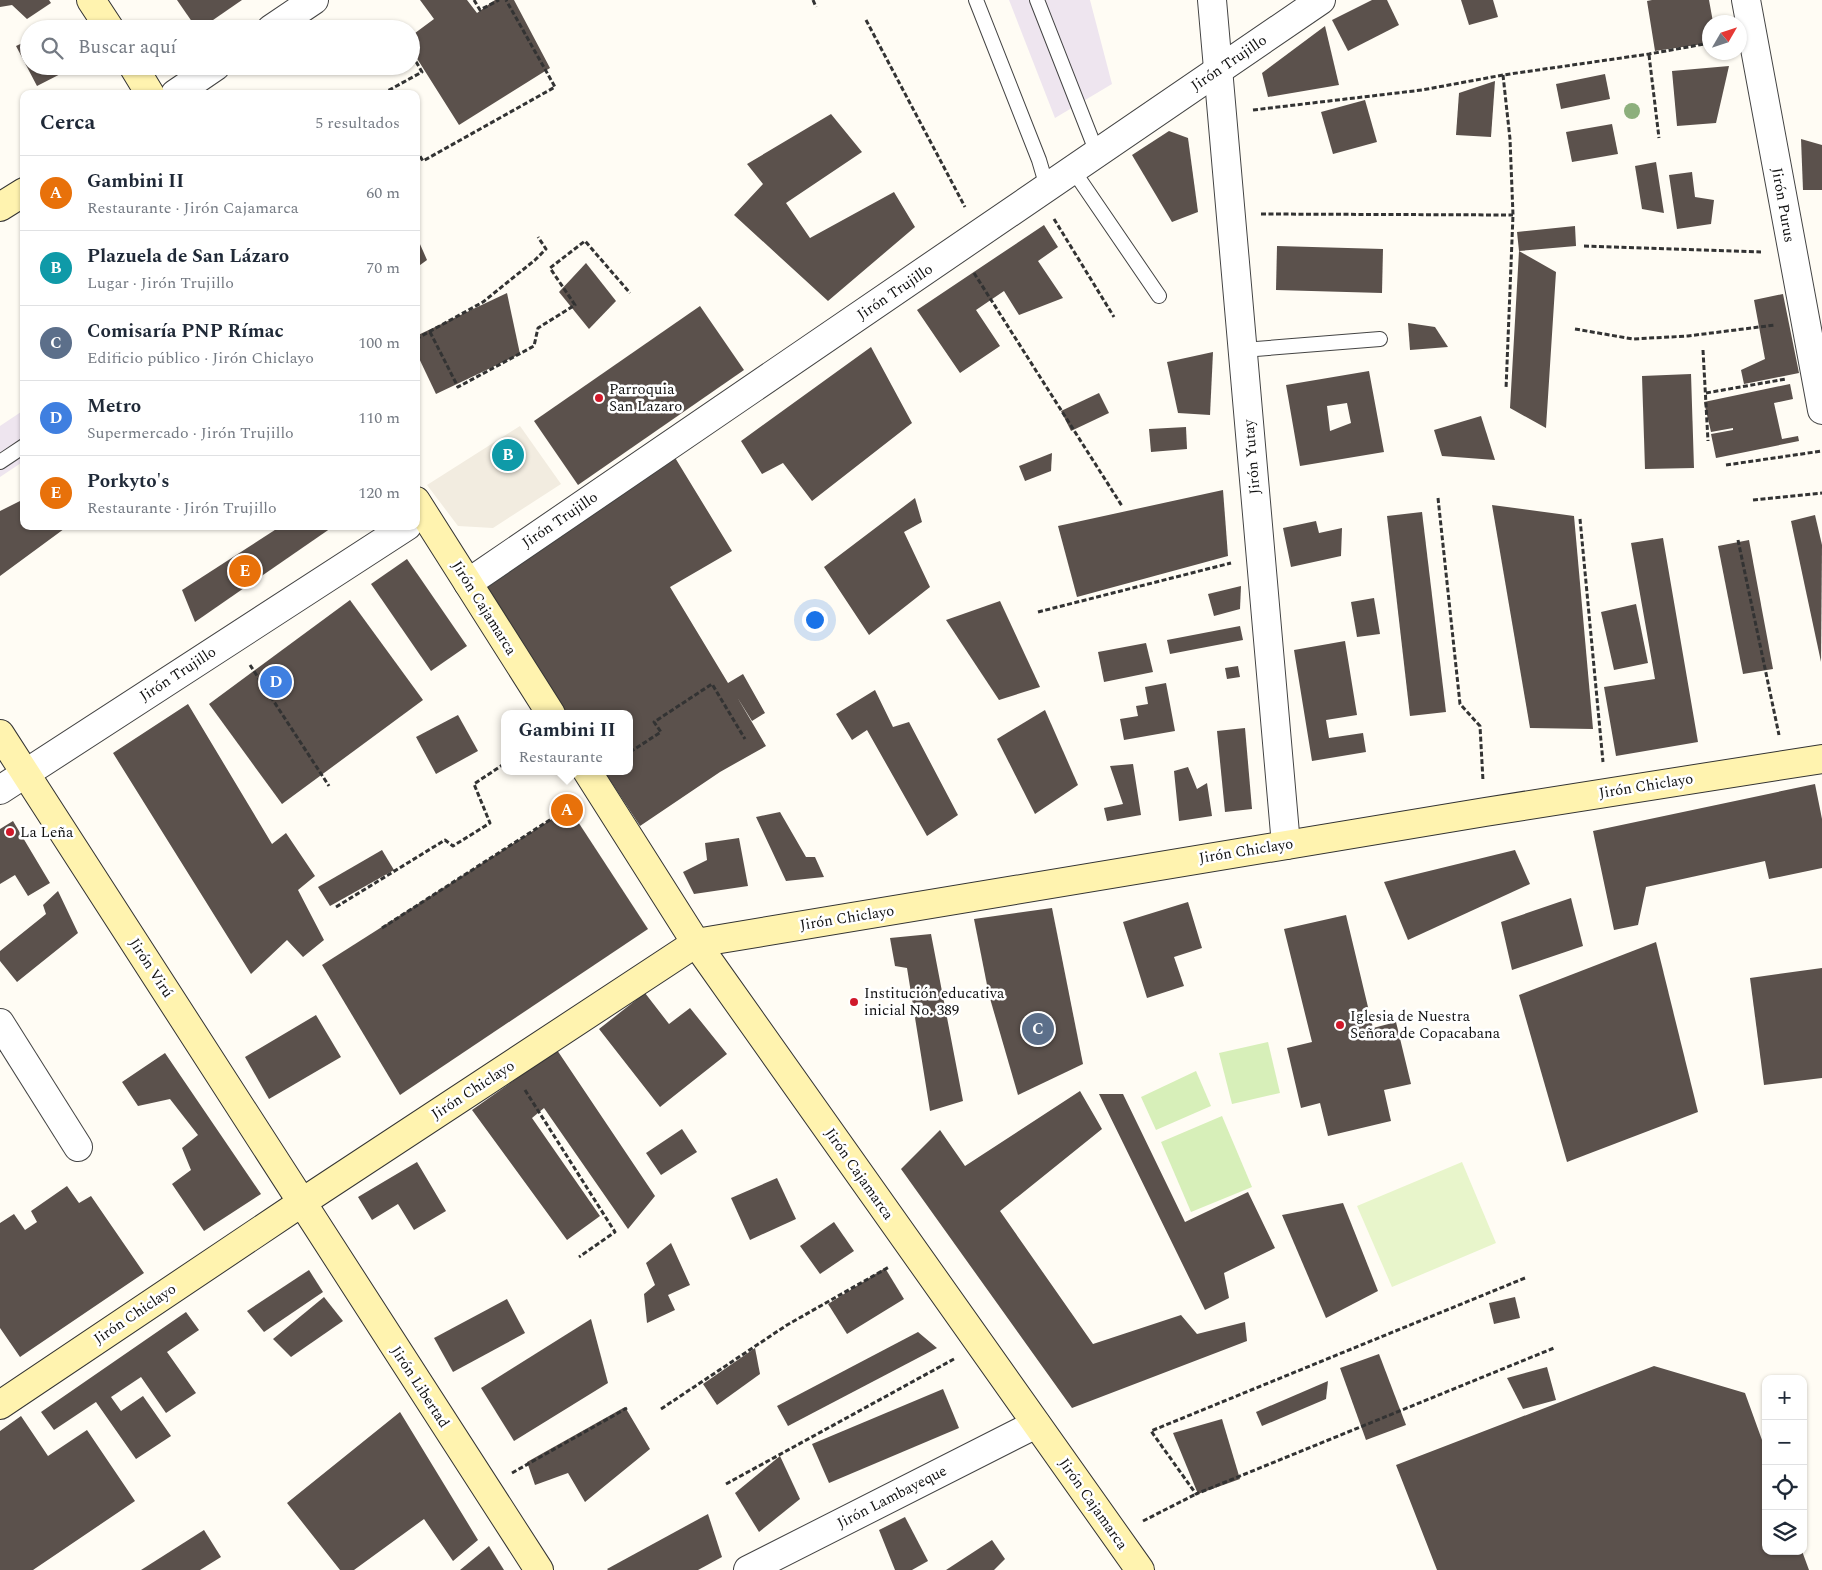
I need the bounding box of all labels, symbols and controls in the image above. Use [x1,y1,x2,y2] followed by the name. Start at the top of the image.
[1702,15,1747,60] north arrow
[20,20,420,75] search box
[1186,29,1272,97] street label: Jirón Trujillo
[78,33,177,62] text: Buscar aquí
[38,34,66,62] icon: search
[40,107,95,139] text: Cerca
[315,111,400,135] text: 5 resultados
[1765,166,1801,244] street label: Jirón Purus
[87,167,184,196] text: Gambini II
[50,181,62,205] text: A
[366,181,400,205] text: 60 m
[87,196,299,220] text: Restaurante · Jirón Cajamarca
[87,242,289,271] text: Plazuela de San Lázaro
[50,256,62,280] text: B
[366,256,400,280] text: 70 m
[852,258,938,326] street label: Jirón Trujillo
[87,271,234,295] text: Lugar · Jirón Trujillo
[87,317,284,346] text: Comisaría PNP Rímac
[50,331,62,355] text: C
[358,331,400,355] text: 100 m
[87,346,314,370] text: Edificio público · Jirón Chiclayo
[609,378,682,418] place label: Parroquia San Lazaro
[87,392,141,421] text: Metro
[593,392,605,404] marker: Parroquia San Lazaro
[50,406,62,430] text: D
[358,406,400,430] text: 110 m
[1237,418,1267,495] street label: Jirón Yutay
[87,421,294,445] text: Supermercado · Jirón Trujillo
[492,436,524,474] pin: B
[87,467,170,496] text: Porkyto's
[51,481,61,505] text: E
[358,481,400,505] text: 120 m
[517,486,603,554] street label: Jirón Trujillo
[87,496,277,520] text: Restaurante · Jirón Trujillo
[229,552,261,590] pin: E
[446,556,523,660] street label: Jirón Cajamarca
[802,607,828,633] your location
[135,641,221,707] street label: Jirón Trujillo
[260,663,292,701] pin: D
[501,710,633,775] popup
[518,716,616,745] text: Gambini II
[518,745,603,769] text: Restaurante
[1597,767,1695,805] street label: Jirón Chiclayo
[551,791,583,829] pin: A
[20,821,74,844] place label: La Leña
[4,826,16,838] marker: La Leña
[1197,832,1295,870] street label: Jirón Chiclayo
[798,899,896,937] street label: Jirón Chiclayo
[123,934,179,1002] street label: Jirón Virú
[864,982,1005,1022] place label: Institución educativa inicial No. 389
[848,996,860,1008] marker: Institución educativa inicial No. 389
[1350,1005,1501,1045] place label: Iglesia de Nuestra Señora de Copacabana
[1022,1010,1054,1048] pin: C
[1334,1019,1346,1031] marker: Iglesia de Nuestra Señora de Copacabana
[427,1054,519,1126] street label: Jirón Chiclayo
[819,1123,900,1225] street label: Jirón Cajamarca
[89,1278,181,1350] street label: Jirón Chiclayo
[385,1341,455,1433] street label: Jirón Libertad
[1762,1375,1807,1555] map controls
[1762,1375,1807,1420] button: +
[1762,1420,1807,1465] button: −
[1053,1453,1134,1555] street label: Jirón Cajamarca
[833,1459,951,1535] street label: Jirón Lambayeque
[1762,1465,1807,1510] button: locate
[1762,1510,1807,1555] button: layers

